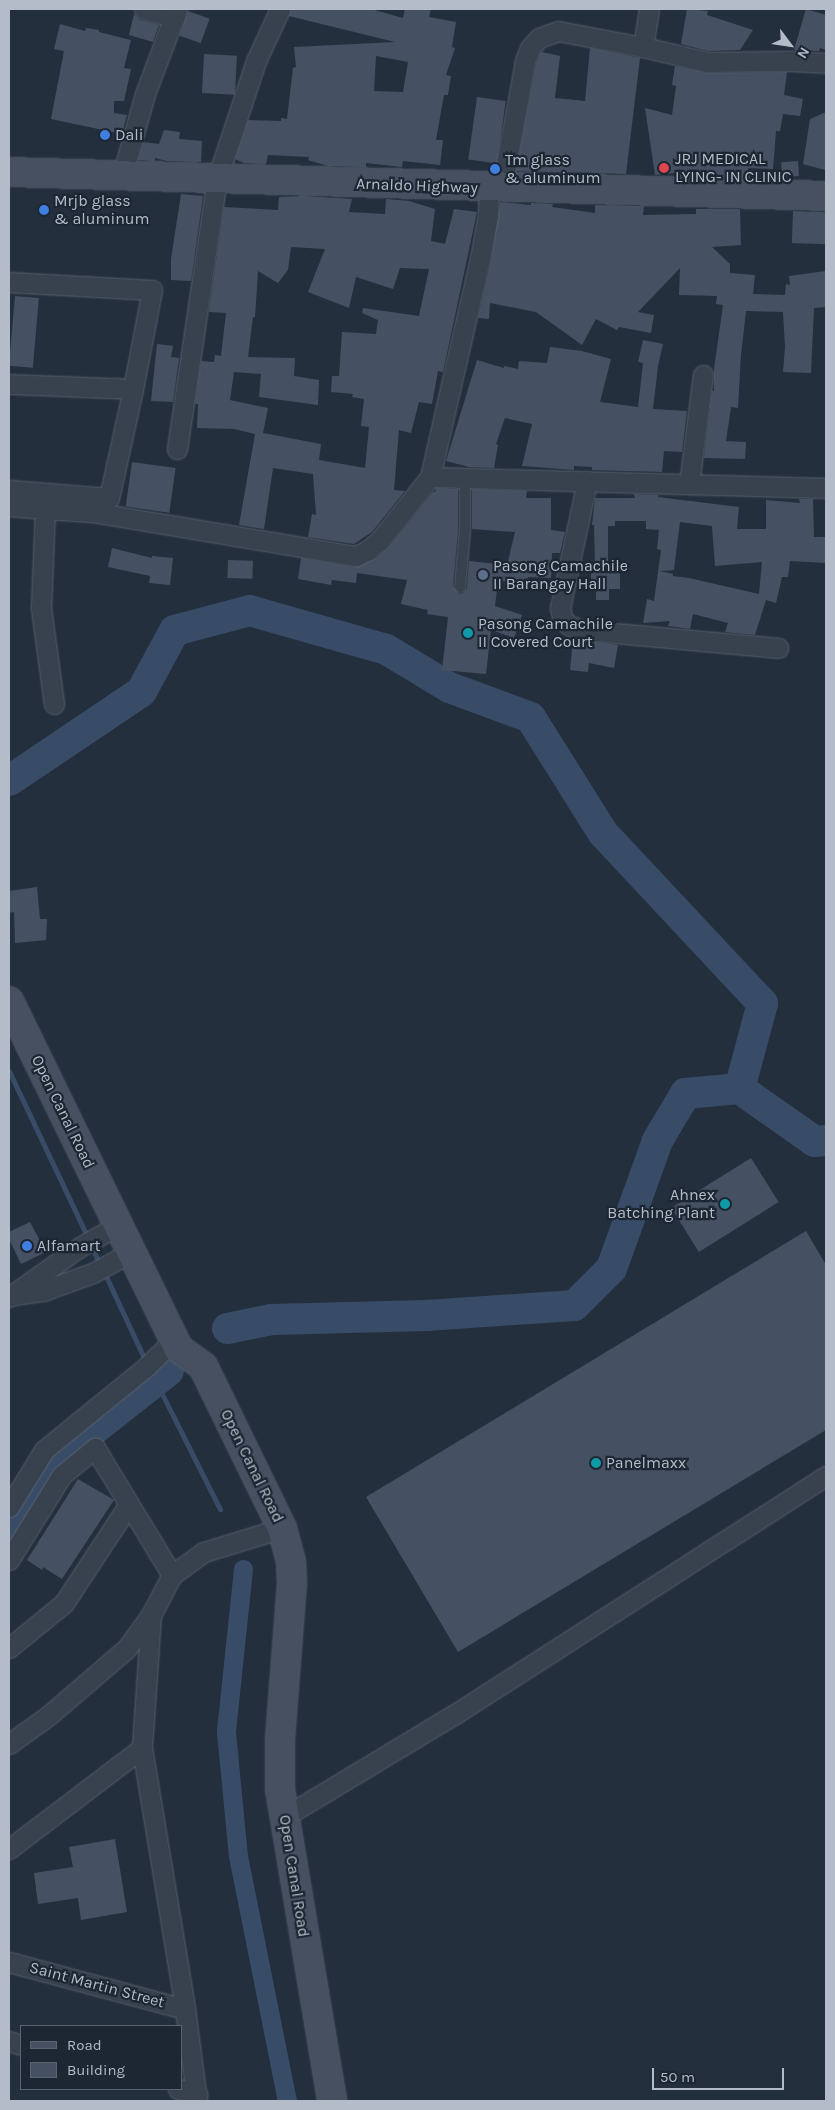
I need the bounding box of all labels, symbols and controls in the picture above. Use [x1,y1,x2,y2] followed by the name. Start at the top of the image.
[765,20,815,70] north arrow
[793,44,813,62] text: N
[115,125,144,145] place label: Dali
[99,129,111,141] marker: Dali
[675,149,791,187] place label: JRJ MEDICAL LYING- IN CLINIC
[505,150,600,188] place label: Tm glass & aluminum
[657,161,671,175] marker: JRJ MEDICAL LYING- IN CLINIC
[489,163,501,175] marker: Tm glass & aluminum
[356,174,478,198] street label: Arnaldo Highway
[54,191,149,229] place label: Mrjb glass & aluminum
[38,204,50,216] marker: Mrjb glass & aluminum
[493,556,628,594] place label: Pasong Camachile II Barangay Hall
[477,569,489,581] marker: Pasong Camachile II Barangay Hall
[478,614,613,652] place label: Pasong Camachile II Covered Court
[462,627,474,639] marker: Pasong Camachile II Covered Court
[27,1052,99,1172] street label: Open Canal Road
[607,1185,715,1223] place label: Ahnex Batching Plant
[719,1198,731,1210] marker: Ahnex Batching Plant
[37,1236,101,1256] place label: Alfamart
[21,1240,33,1252] marker: Alfamart
[216,1406,288,1526] street label: Open Canal Road
[606,1453,686,1473] place label: Panelmaxx
[590,1457,602,1469] marker: Panelmaxx
[275,1813,313,1939] street label: Open Canal Road
[27,1958,167,2012] street label: Saint Martin Street
[20,2025,182,2090] legend
[67,2036,102,2054] text: Road
[655,2058,788,2090] scale bar
[67,2061,125,2079] text: Building
[660,2068,695,2086] text: 50 m

